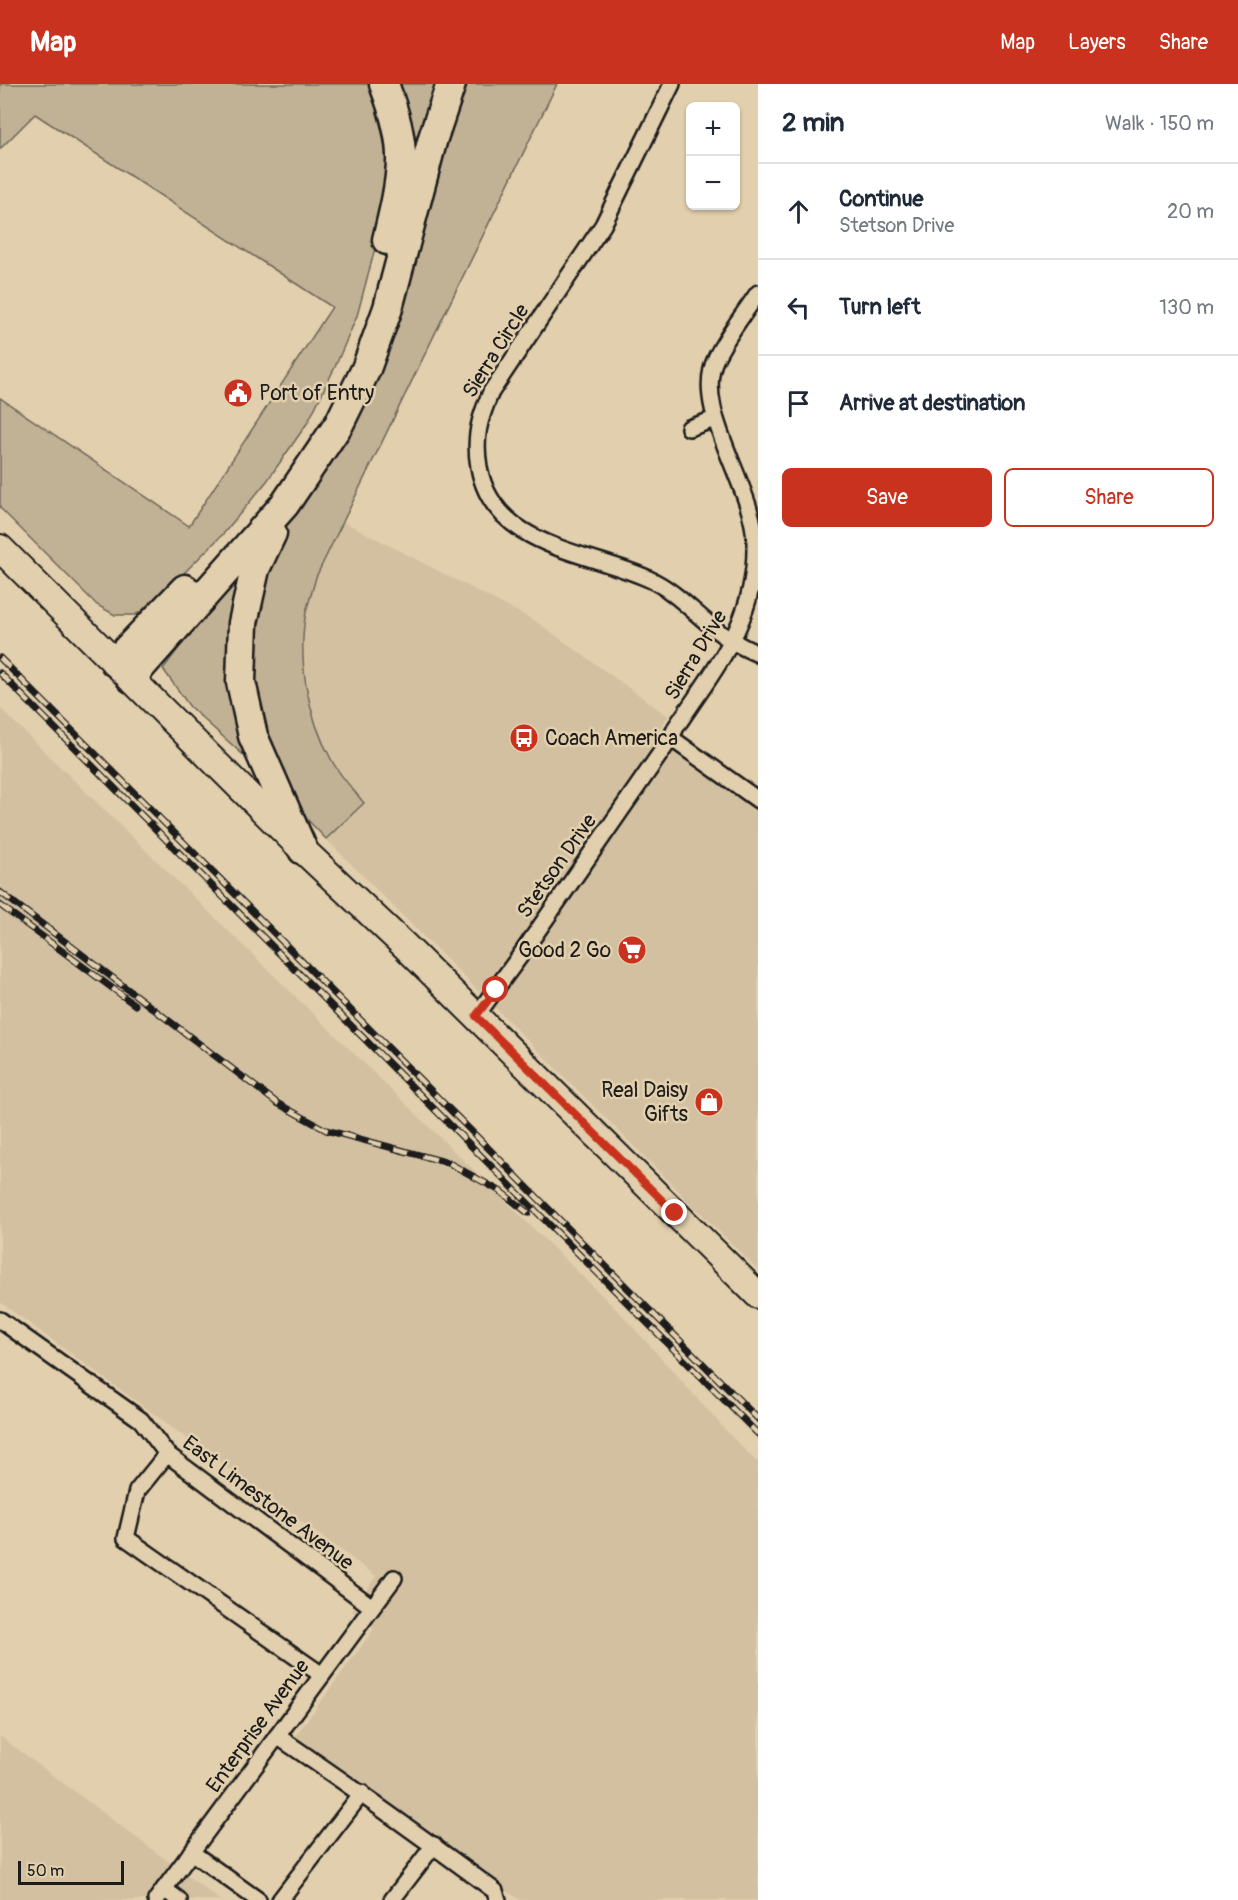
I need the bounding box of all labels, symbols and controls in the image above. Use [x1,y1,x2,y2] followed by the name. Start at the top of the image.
[30,25,76,60] text: Map
[1000,29,1035,56] text: Map
[1068,29,1126,56] text: Layers
[1159,29,1208,56] text: Share
[686,102,740,210] map controls
[686,102,740,156] button: +
[782,107,844,139] text: 2 min
[1105,111,1214,136] text: Walk · 150 m
[686,156,740,210] button: −
[839,185,923,213] text: Continue
[782,195,815,228] icon: ahead
[1167,199,1214,224] text: 20 m
[839,213,954,238] text: Stetson Drive
[782,291,815,324] icon: left
[839,293,921,321] text: Turn left
[1159,295,1214,320] text: 130 m
[456,298,536,403] street label: Sierra Circle
[222,377,254,409] public building icon: Port of Entry
[259,380,374,407] place label: Port of Entry
[782,387,815,420] icon: arrive
[839,389,1025,417] text: Arrive at destination
[782,468,992,527] button: Save
[1004,468,1214,527] button: Share
[659,604,734,705] street label: Sierra Drive
[508,722,540,754] bus stop icon: Coach America
[545,725,678,752] place label: Coach America
[511,808,603,923] street label: Stetson Drive
[616,934,648,966] supermarket icon: Good 2 Go
[518,937,611,964] place label: Good 2 Go
[482,976,508,1002] route start
[601,1077,689,1128] place label: Real Daisy Gifts
[693,1086,725,1118] shop icon: Real Daisy Gifts
[661,1199,687,1225] route end
[177,1430,359,1577] street label: East Limestone Avenue
[200,1653,316,1798] street label: Enterprise Avenue
[18,1858,124,1886] scale bar
[27,1861,64,1881] text: 50 m

